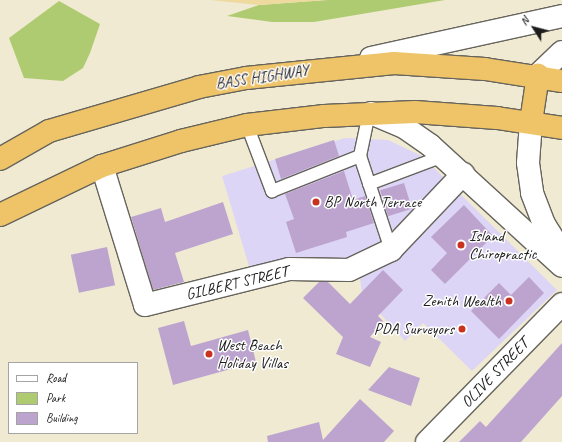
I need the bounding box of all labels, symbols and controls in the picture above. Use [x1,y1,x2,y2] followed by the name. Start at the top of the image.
[514,8,554,48] north arrow
[517,14,532,28] text: N
[214,60,310,94] street label: BASS HIGHWAY
[324,192,421,212] place label: BP North Terrace
[311,197,321,207] marker: BP North Terrace
[469,226,536,264] place label: Island Chiropractic
[456,240,466,250] marker: Island Chiropractic
[184,262,290,304] street label: GILBERT STREET
[423,291,501,311] place label: Zenith Wealth
[504,296,514,306] marker: Zenith Wealth
[374,319,454,339] place label: PDA Surveyors
[457,324,467,334] marker: PDA Surveyors
[457,334,533,412] street label: OLIVE STREET
[217,335,288,373] place label: West Beach Holiday Villas
[204,349,214,359] marker: West Beach Holiday Villas
[8,362,138,434] legend
[46,370,66,386] text: Road
[46,390,65,406] text: Park
[46,410,78,426] text: Building

